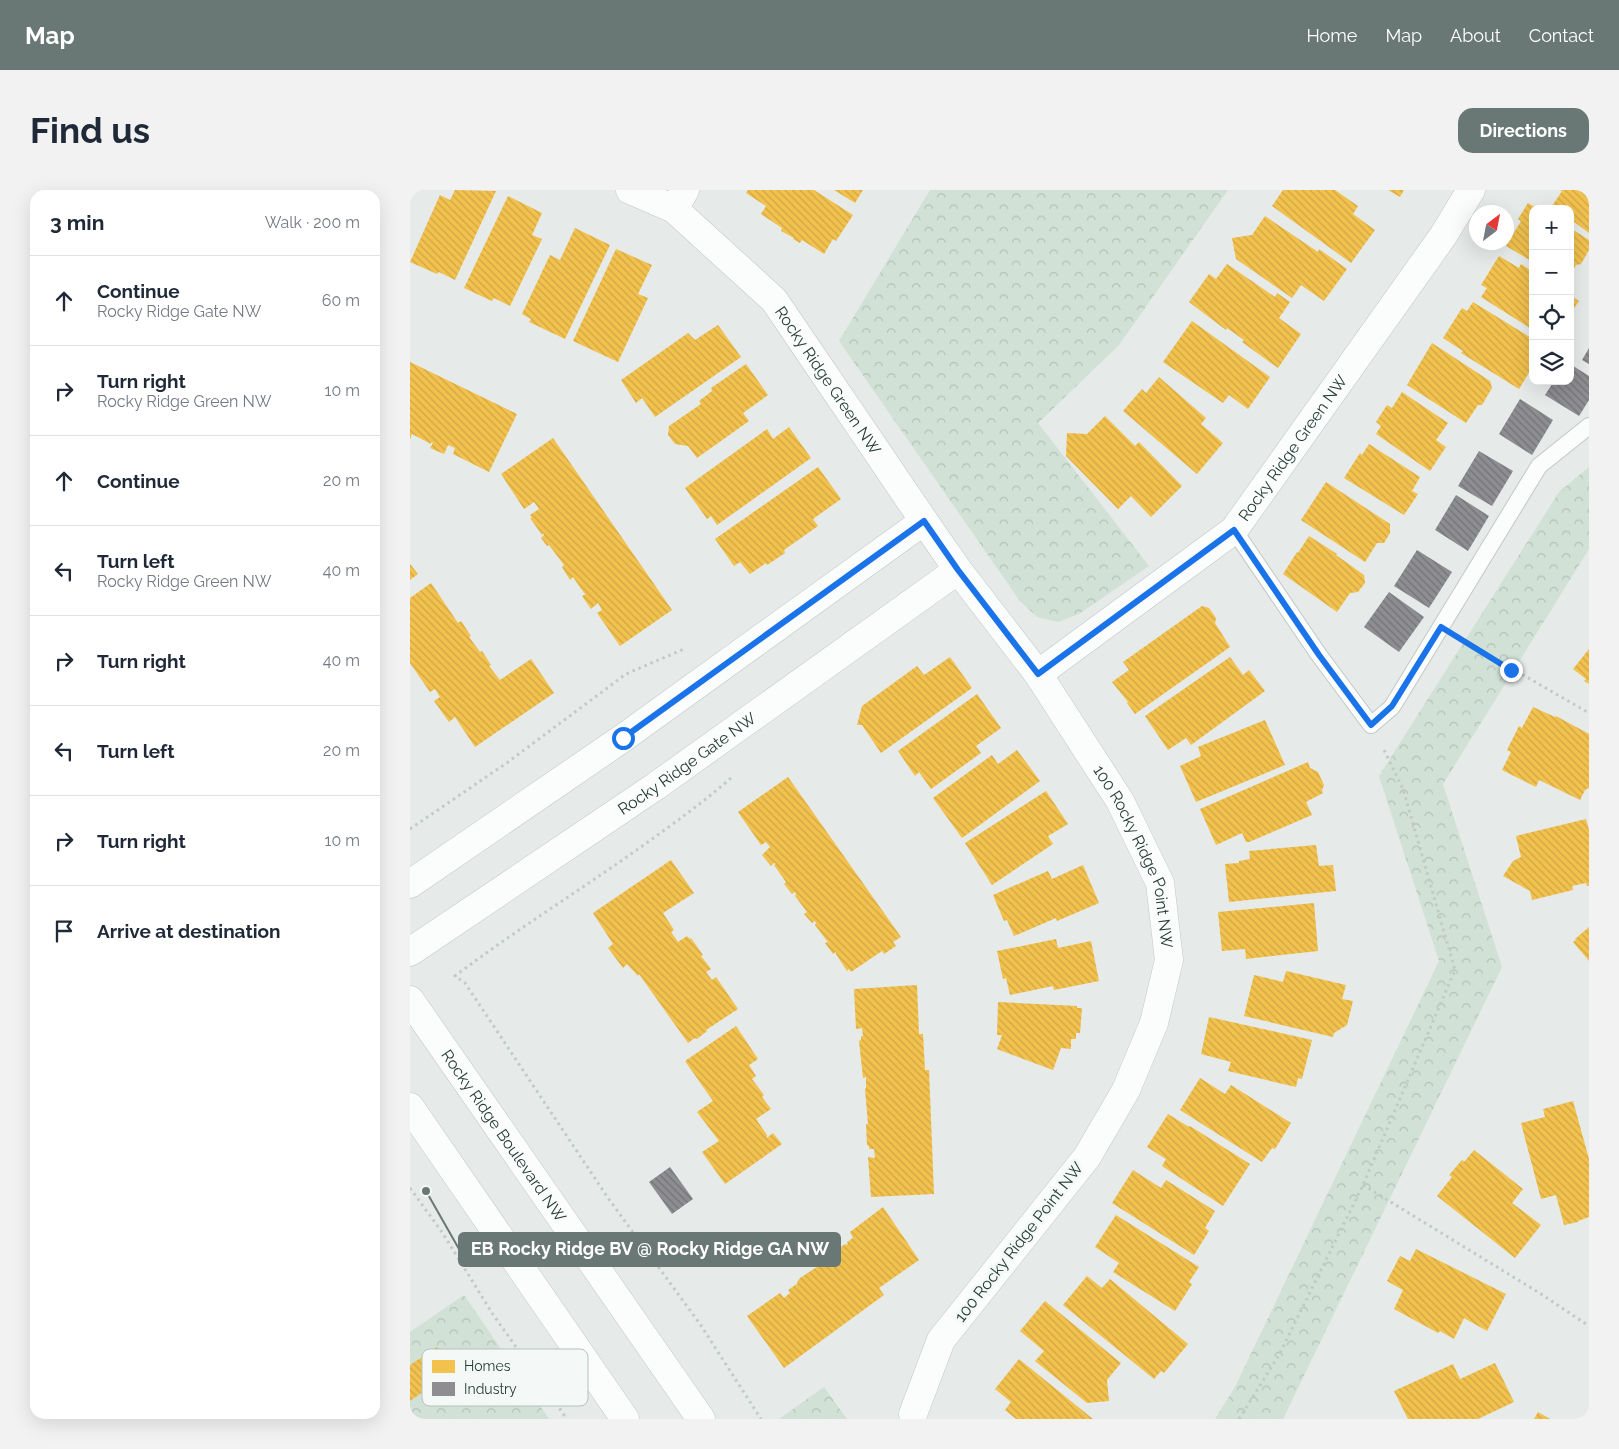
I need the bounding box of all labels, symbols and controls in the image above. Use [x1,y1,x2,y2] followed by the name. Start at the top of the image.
[25,21,75,50] text: Map
[1306,25,1357,46] text: Home
[1385,25,1422,46] text: Map
[1450,25,1501,46] text: About
[1529,25,1594,46] text: Contact
[1458,108,1589,153] button: Directions
[30,110,150,151] text: Find us
[1469,205,1514,250] north arrow
[1529,205,1574,385] map controls
[1529,205,1574,250] button: +
[50,210,104,235] text: 3 min
[265,213,360,232] text: Walk · 200 m
[1529,250,1574,295] button: −
[97,280,180,302] text: Continue
[50,287,78,315] icon: ahead
[322,291,360,310] text: 60 m
[1529,295,1574,340] button: locate
[97,302,261,321] text: Rocky Ridge Gate NW
[771,303,885,458] street label: Rocky Ridge Green NW
[1529,340,1574,385] button: layers
[97,370,186,392] text: Turn right
[1234,371,1351,525] street label: Rocky Ridge Green NW
[50,377,78,405] icon: right
[325,381,360,400] text: 10 m
[97,392,272,411] text: Rocky Ridge Green NW
[50,467,78,495] icon: ahead
[97,470,180,492] text: Continue
[323,471,360,490] text: 20 m
[97,550,174,572] text: Turn left
[50,557,78,585] icon: left
[323,561,360,580] text: 40 m
[97,572,272,591] text: Rocky Ridge Green NW
[50,647,78,675] icon: right
[97,650,186,672] text: Turn right
[323,651,360,670] text: 40 m
[1500,659,1523,682] route end
[614,708,760,819] street label: Rocky Ridge Gate NW
[612,727,635,750] route start
[50,737,78,765] icon: left
[97,740,174,762] text: Turn left
[323,741,360,760] text: 20 m
[1090,761,1177,949] street label: 100 Rocky Ridge Point NW
[50,827,78,855] icon: right
[97,830,186,852] text: Turn right
[325,831,360,850] text: 10 m
[50,917,78,945] icon: arrive
[97,920,281,942] text: Arrive at destination
[438,1046,571,1226] street label: Rocky Ridge Boulevard NW
[951,1158,1087,1326] street label: 100 Rocky Ridge Point NW
[459,1233,840,1266] callout: EB Rocky Ridge BV @ Rocky Ridge GA NW
[471,1238,829,1259] text: EB Rocky Ridge BV @ Rocky Ridge GA NW
[422,1349,588,1406] legend
[464,1358,511,1374] text: Homes
[464,1381,517,1397] text: Industry

